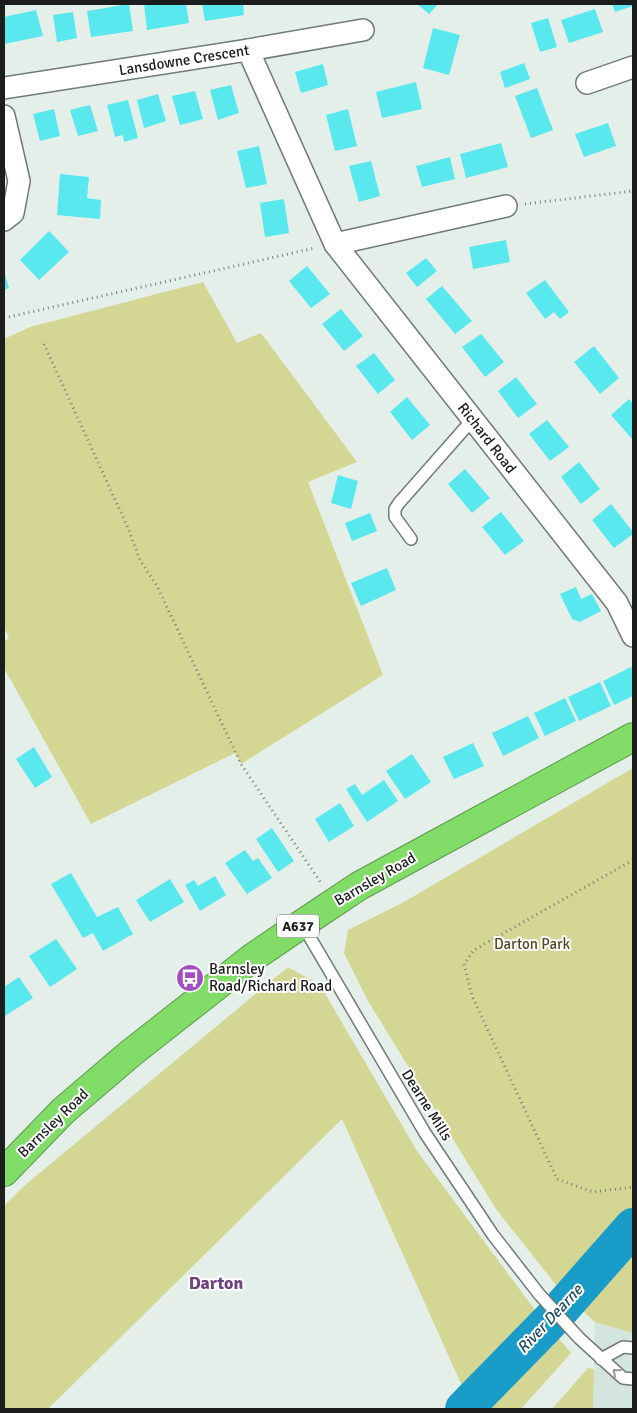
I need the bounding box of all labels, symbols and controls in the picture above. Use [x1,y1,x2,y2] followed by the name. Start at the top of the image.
[118,41,250,79] street label: Lansdowne Crescent
[454,399,520,477] street label: Richard Road
[331,848,419,910] street label: Barnsley Road
[277,914,319,938] road number: A637
[494,935,571,953] park label: Darton Park
[209,960,332,995] place label: Barnsley Road/Richard Road
[175,963,205,993] bus stop icon: Barnsley Road/Richard Road
[398,1066,456,1144] street label: Dearne Mills
[14,1085,92,1161] street label: Barnsley Road
[189,1272,244,1294] district label: Darton
[513,1280,588,1358] water label: River Dearne
[612,1368,621,1377] one-way arrow

